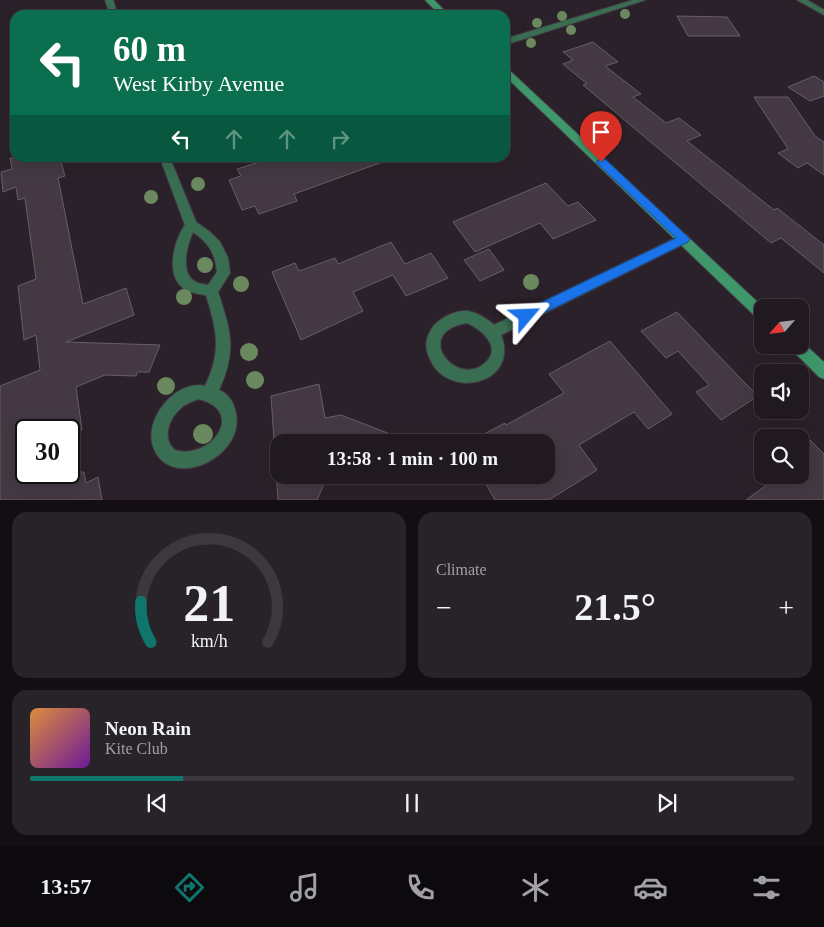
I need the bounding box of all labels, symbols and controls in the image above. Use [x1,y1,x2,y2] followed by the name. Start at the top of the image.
[30,30,95,95] icon: left
[113,30,186,69] text: 60 m
[113,71,284,96] text: West Kirby Avenue
[580,111,622,162] pin
[587,118,615,146] icon: arrive
[167,125,195,153] icon: left
[220,125,248,153] icon: ahead
[273,125,301,153] icon: ahead
[326,125,354,153] icon: right
[499,289,551,341] position arrow
[754,299,809,354] north arrow
[754,299,809,484] map controls
[754,364,809,419] button: sound
[15,419,80,484] speed limit sign: 30
[754,429,809,484] button: search
[327,448,498,469] text: 13:58 · 1 min · 100 m
[436,561,487,578] text: Climate
[183,575,235,632] text: 21
[574,586,656,628] text: 21.5°
[436,592,452,623] text: −
[778,592,794,623] text: +
[191,631,227,651] text: km/h
[105,718,191,739] text: Neon Rain
[105,740,168,757] text: Kite Club
[143,789,171,817] icon: previous
[398,789,426,817] icon: pause
[653,789,681,817] icon: next
[172,870,207,905] icon: directions
[287,870,322,905] icon: music
[403,870,438,905] icon: phone
[518,870,553,905] icon: climate
[633,870,668,905] icon: car
[749,870,784,905] icon: filters
[40,874,92,899] text: 13:57

